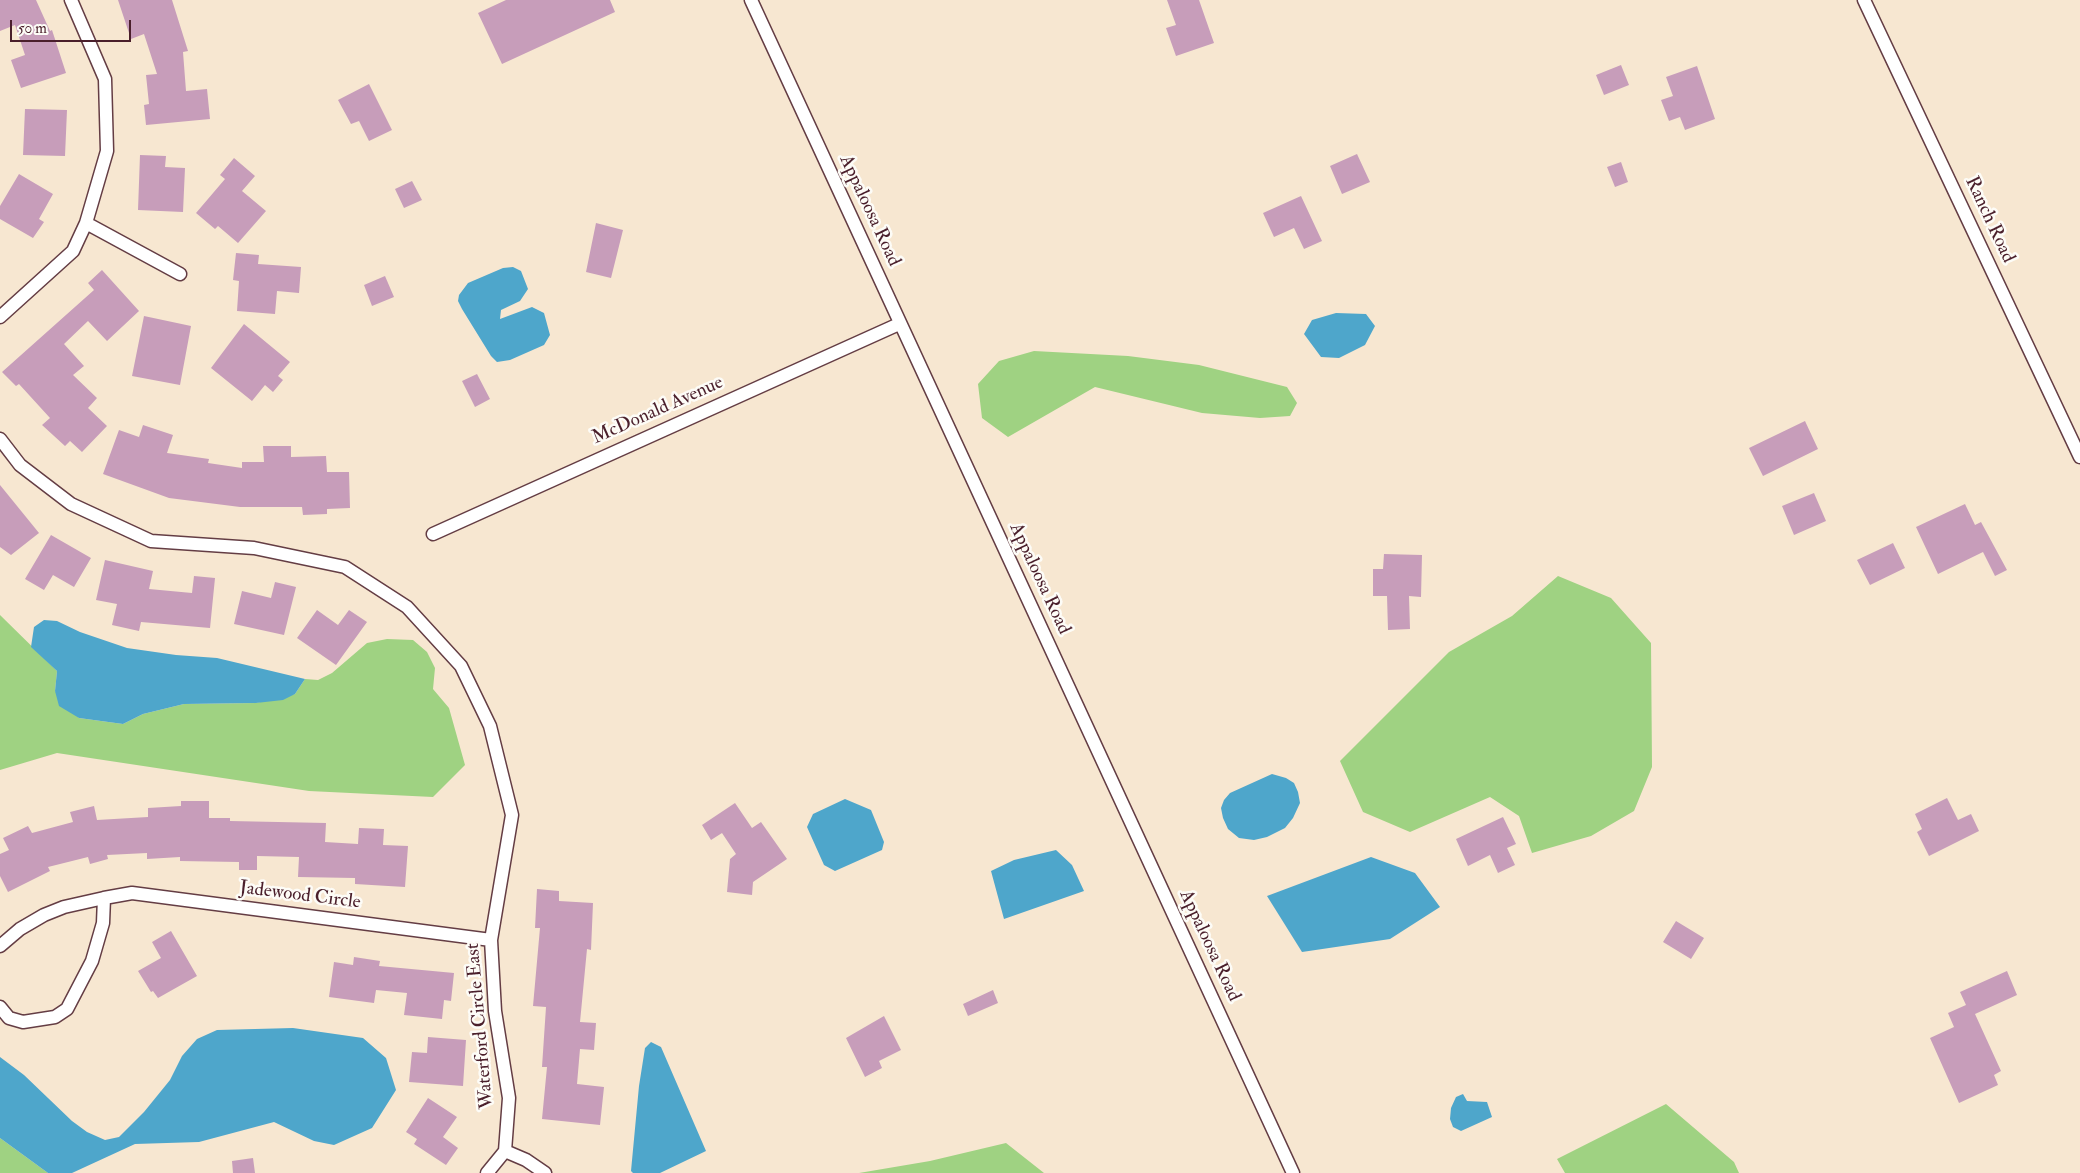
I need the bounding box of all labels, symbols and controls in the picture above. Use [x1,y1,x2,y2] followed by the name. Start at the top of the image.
[12,10,134,42] scale bar
[18,19,47,38] text: 50 m
[833,152,905,270] street label: Appaloosa Road
[1959,173,2019,267] street label: Ranch Road
[589,372,727,450] street label: McDonald Avenue
[1003,520,1075,638] street label: Appaloosa Road
[238,877,362,915] street label: Jadewood Circle
[1173,887,1245,1005] street label: Appaloosa Road
[462,942,500,1110] street label: Waterford Circle East

